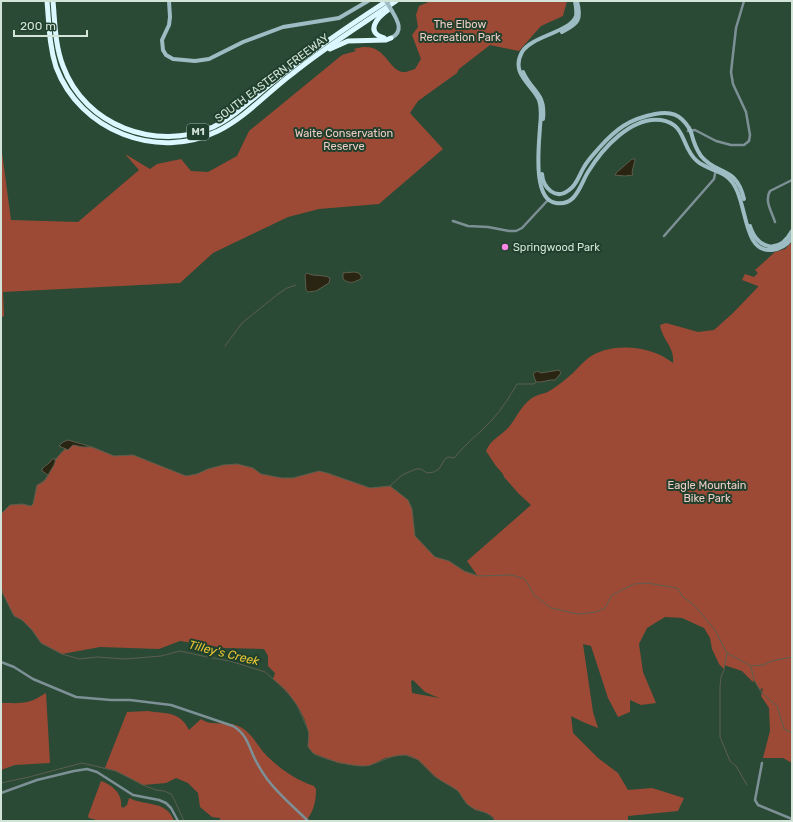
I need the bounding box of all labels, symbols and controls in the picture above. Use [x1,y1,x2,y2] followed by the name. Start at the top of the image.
[14,12,87,38] scale bar
[419,18,501,44] park label: The Elbow Recreation Park
[20,19,56,33] text: 200 m
[212,31,332,125] street label: SOUTH EASTERN FREEWAY
[187,124,209,140] road number: M1
[295,127,393,153] park label: Waite Conservation Reserve
[513,241,600,254] place label: Springwood Park
[500,242,510,252] marker: Springwood Park
[668,479,746,505] park label: Eagle Mountain Bike Park
[187,637,261,669] water label: Tilley's Creek

